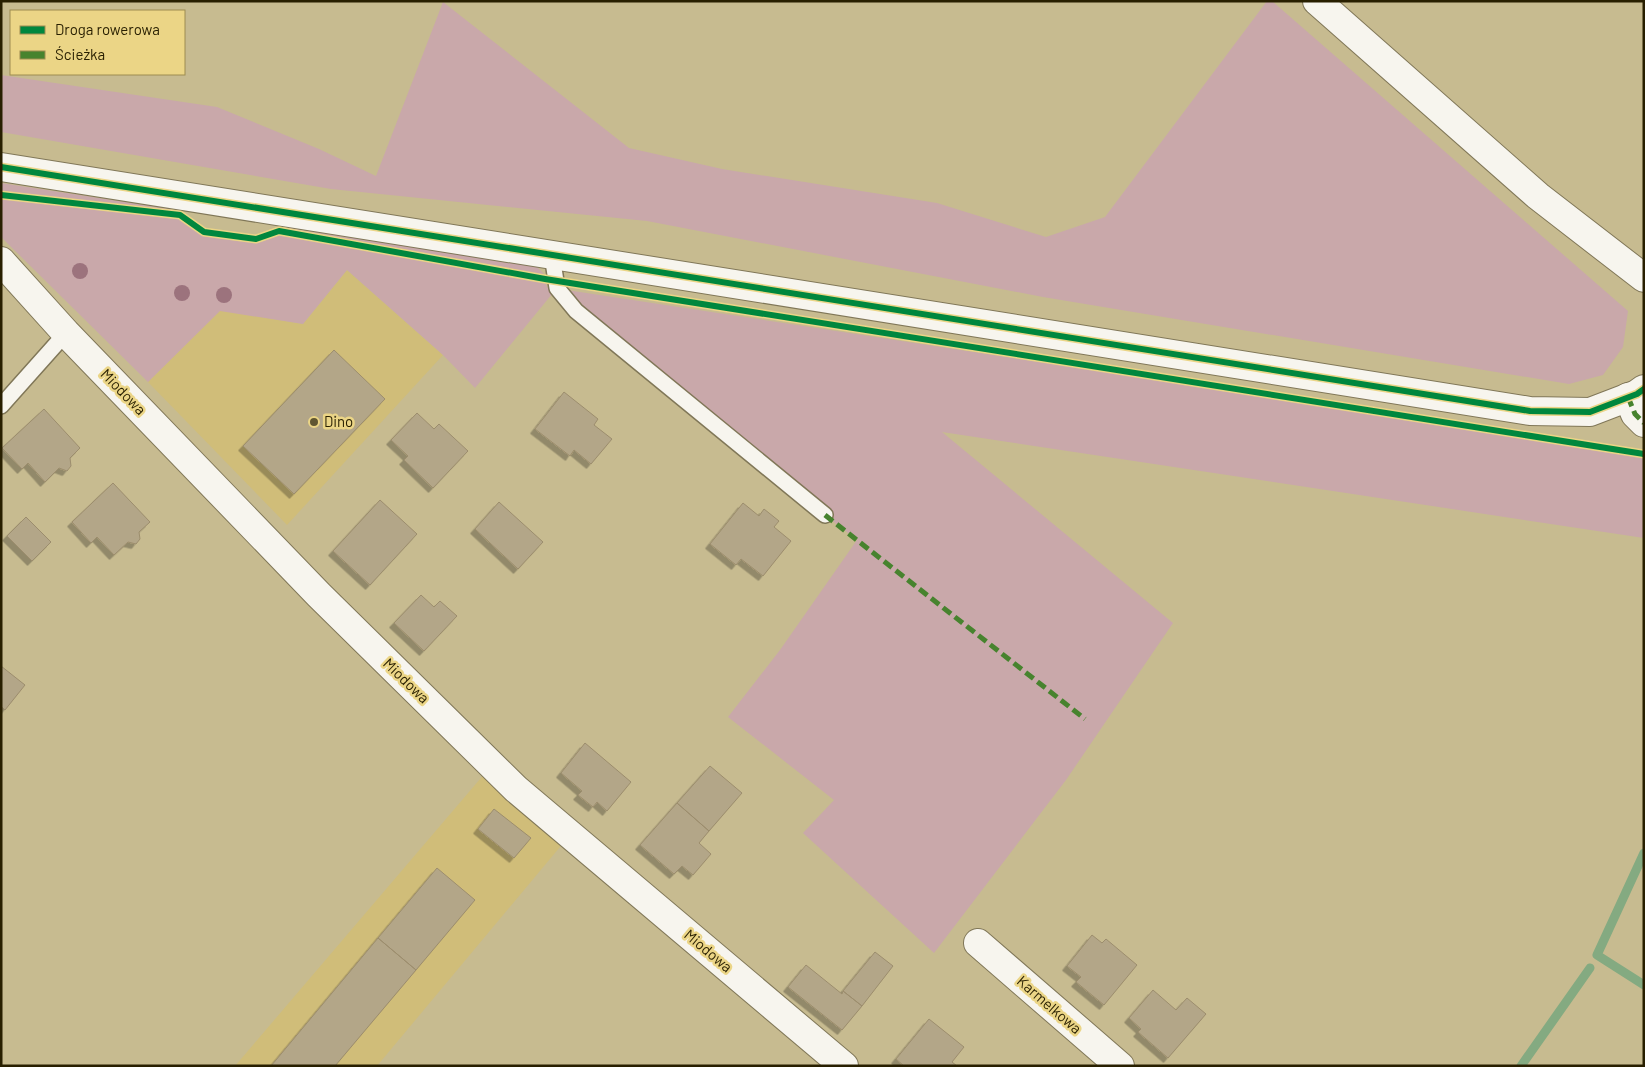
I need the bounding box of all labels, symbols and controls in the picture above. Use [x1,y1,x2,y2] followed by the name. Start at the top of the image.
[10,10,185,75] legend
[55,20,160,38] text: Droga rowerowa
[55,45,105,63] text: Ścieżka
[97,365,150,418] street label: Miodowa
[324,412,353,430] place label: Dino
[308,416,320,428] marker: Dino
[380,654,433,707] street label: Miodowa
[681,925,736,975] street label: Miodowa
[1014,971,1086,1037] street label: Karmelkowa

